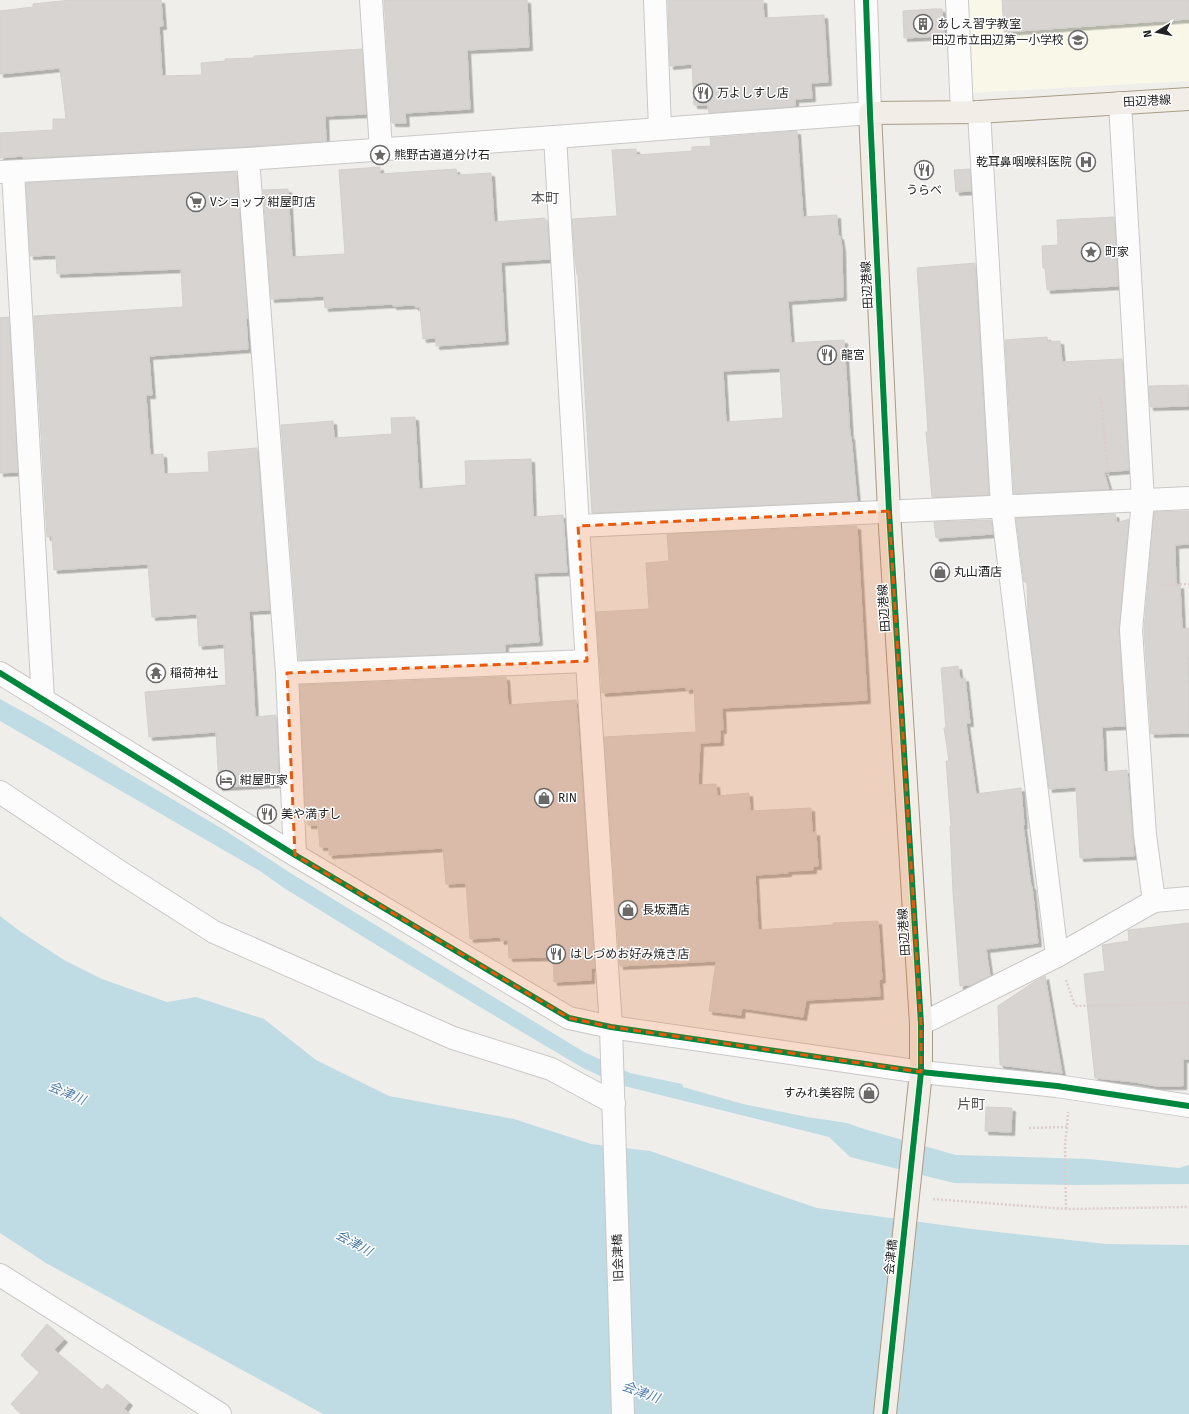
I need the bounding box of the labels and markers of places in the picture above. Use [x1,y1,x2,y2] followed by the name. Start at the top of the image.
[912,13,934,35] building icon: あしえ習字教室
[937,17,1021,31] place label: あしえ習字教室
[1067,29,1089,51] school or university icon: 田辺市立田辺第一小学校
[932,33,1064,47] place label: 田辺市立田辺第一小学校
[692,82,714,104] restaurant icon: 万よしすし店
[717,86,789,100] place label: 万よしすし店
[369,144,391,166] place icon: 熊野古道道分け石
[394,148,490,162] place label: 熊野古道道分け石
[1075,151,1097,173] hospital icon: 乾耳鼻咽喉科医院
[976,155,1072,169] place label: 乾耳鼻咽喉科医院
[913,159,935,181] restaurant icon: うらべ
[906,183,942,197] place label: うらべ
[185,191,207,213] supermarket icon: Vショップ 紺屋町店
[210,195,316,209] place label: Vショップ 紺屋町店
[1080,241,1102,263] place icon: 町家
[1105,245,1129,259] place label: 町家
[816,344,838,366] restaurant icon: 龍宮
[841,348,865,362] place label: 龍宮
[929,561,951,583] shop icon: 丸山酒店
[954,565,1002,579] place label: 丸山酒店
[145,662,167,684] temple icon: 稲荷神社
[170,666,218,680] place label: 稲荷神社
[215,769,237,791] hotel icon: 紺屋町家
[240,773,288,787] place label: 紺屋町家
[533,787,555,809] shop icon: RIN
[558,791,577,805] place label: RIN
[256,803,278,825] restaurant icon: 美や満すし
[281,807,341,821] place label: 美や満すし
[617,899,639,921] shop icon: 長坂酒店
[642,903,690,917] place label: 長坂酒店
[545,943,567,965] restaurant icon: はしづめお好み焼き店
[570,947,689,961] place label: はしづめお好み焼き店
[858,1082,880,1104] shop icon: すみれ美容院
[783,1086,855,1100] place label: すみれ美容院

